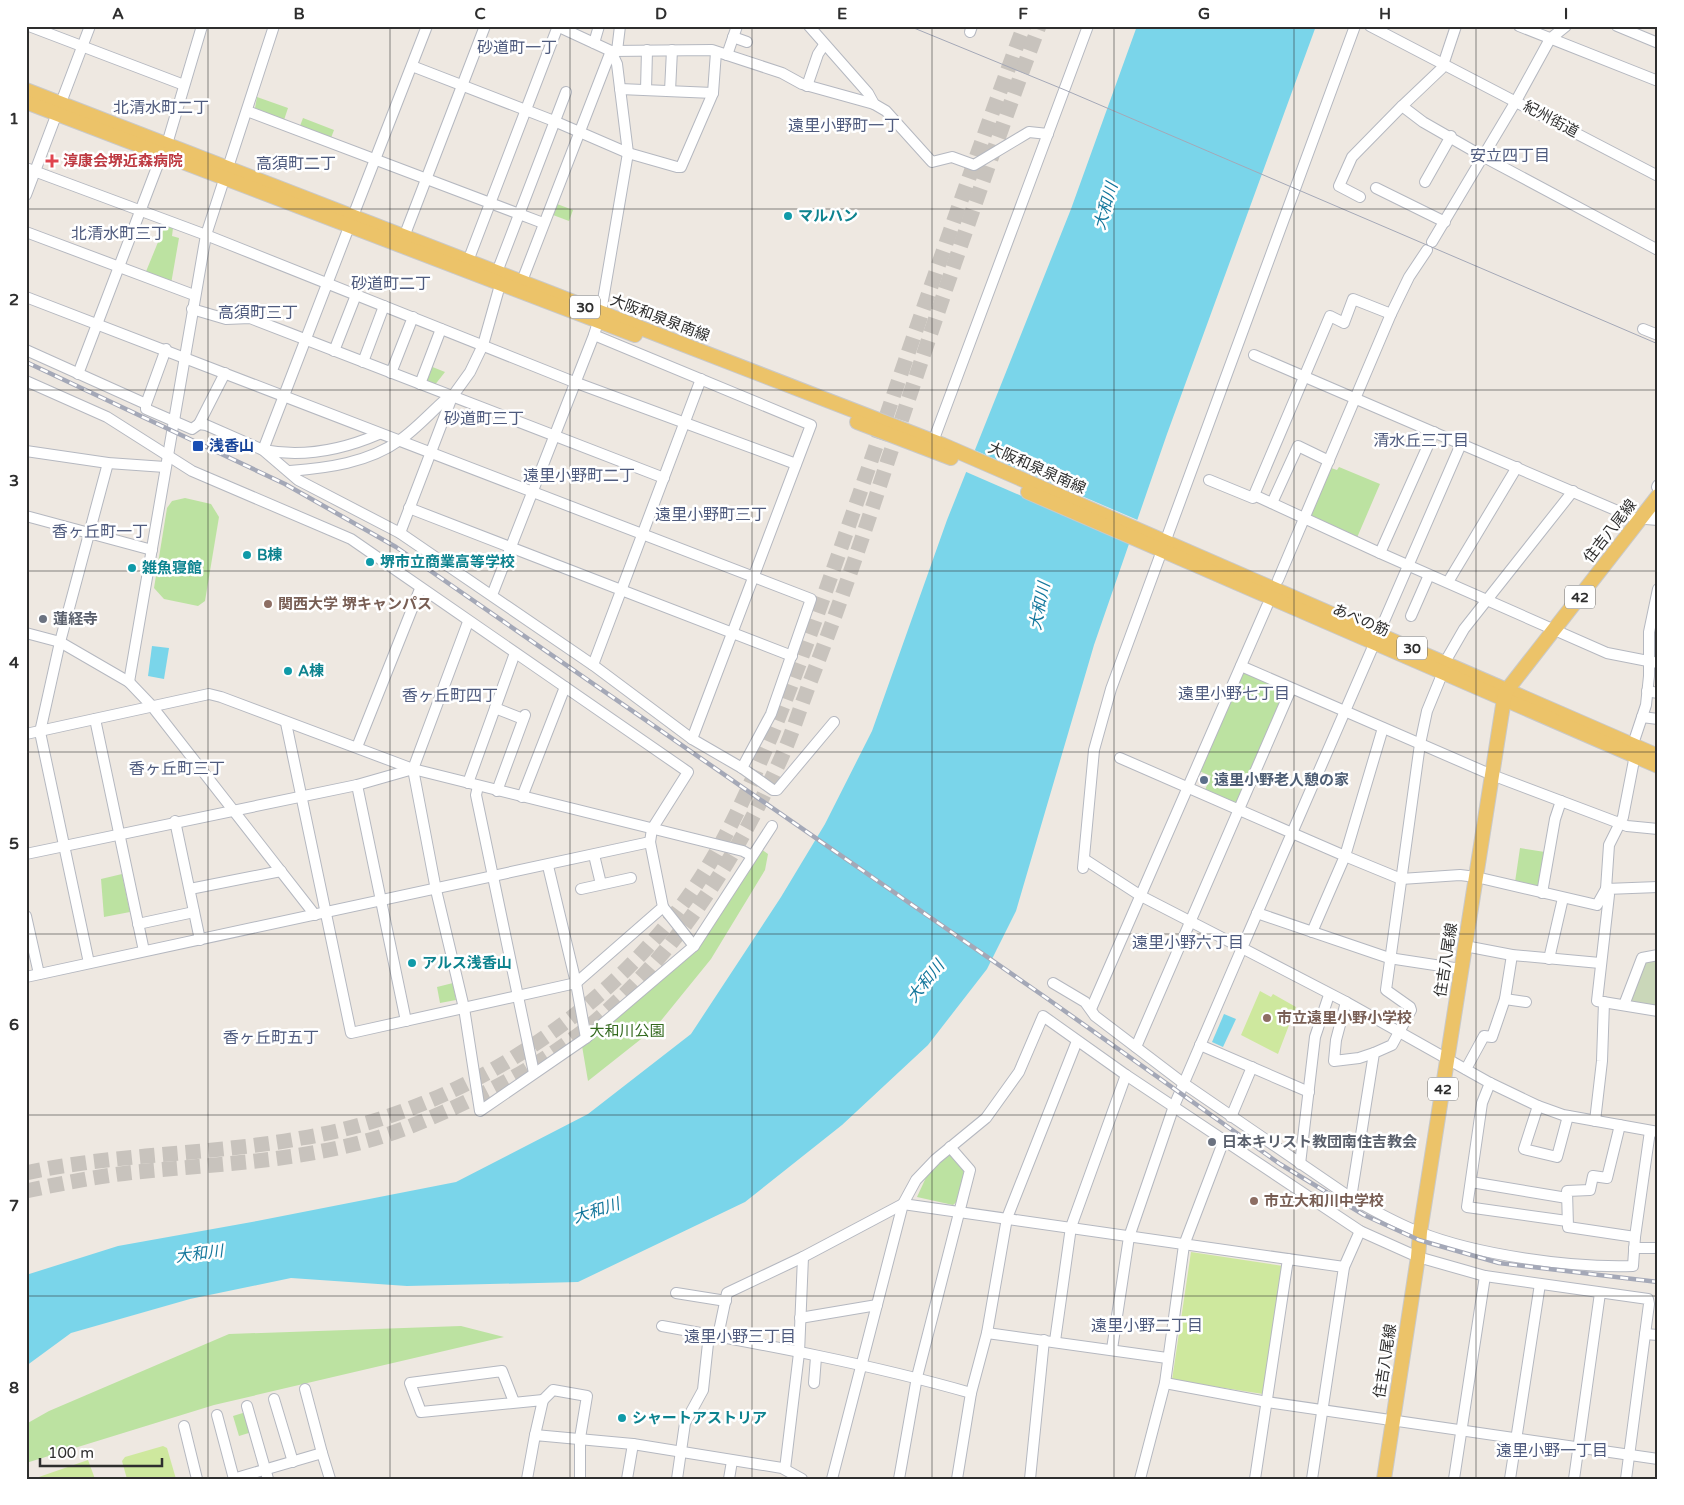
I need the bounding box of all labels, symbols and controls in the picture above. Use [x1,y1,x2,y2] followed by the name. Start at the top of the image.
[112,4,124,24] text: A
[293,4,305,24] text: B
[474,4,486,24] text: C
[655,4,667,24] text: D
[837,4,847,24] text: E
[1018,4,1028,24] text: F
[1198,4,1210,24] text: G
[1379,4,1391,24] text: H
[1564,4,1568,24] text: I
[477,38,557,58] district label: 砂道町一丁
[1520,97,1582,141] street label: 紀州街道
[113,98,209,118] district label: 北清水町二丁
[9,109,19,129] text: 1
[788,116,900,136] district label: 遠里小野町一丁
[1470,146,1550,166] district label: 安立四丁目
[63,152,183,170] place label: 淳康会堺近森病院
[45,154,59,168] marker: 淳康会堺近森病院
[256,154,336,174] district label: 高須町二丁
[1090,179,1123,232] water label: 大和川
[798,207,858,225] place label: マルハン
[782,210,794,222] marker: マルハン
[71,224,167,244] district label: 北清水町三丁
[351,274,431,294] district label: 砂道町二丁
[9,290,19,310] text: 2
[608,291,712,345] street label: 大阪和泉泉南線
[570,296,600,318] road number: 30
[218,303,298,323] district label: 高須町三丁
[444,409,524,429] district label: 砂道町三丁
[1373,431,1469,451] district label: 清水丘三丁目
[209,437,254,455] place label: 浅香山
[985,438,1089,498] street label: 大阪和泉泉南線
[191,439,205,453] marker: 浅香山
[523,466,635,486] district label: 遠里小野町二丁
[9,471,19,491] text: 3
[1580,496,1640,566] street label: 住吉八尾線
[655,505,767,525] district label: 遠里小野町三丁
[52,522,148,542] district label: 香ヶ丘町一丁
[257,546,282,564] place label: B棟
[241,549,253,561] marker: B棟
[380,553,515,571] place label: 堺市立商業高等学校
[364,556,376,568] marker: 堺市立商業高等学校
[142,559,202,577] place label: 雑魚寝館
[126,562,138,574] marker: 雑魚寝館
[1026,579,1055,632] water label: 大和川
[1565,586,1595,608] road number: 42
[278,595,432,613] place label: 関西大学 堺キャンパス
[262,598,274,610] marker: 関西大学 堺キャンパス
[1330,600,1392,640] street label: あべの筋
[53,610,98,628] place label: 蓮経寺
[37,613,49,625] marker: 蓮経寺
[1397,636,1427,660] road number: 30
[9,653,19,673] text: 4
[298,662,324,680] place label: A棟
[282,665,294,677] marker: A棟
[1178,684,1290,704] district label: 遠里小野七丁目
[402,686,498,706] district label: 香ヶ丘町四丁
[129,759,225,779] district label: 香ヶ丘町三丁
[1214,771,1349,789] place label: 遠里小野老人憩の家
[1198,774,1210,786] marker: 遠里小野老人憩の家
[9,834,19,854] text: 5
[1431,922,1461,998] street label: 住吉八尾線
[1132,933,1244,953] district label: 遠里小野六丁目
[422,954,512,972] place label: アルス浅香山
[903,955,950,1007] water label: 大和川
[406,957,418,969] marker: アルス浅香山
[1277,1009,1412,1027] place label: 市立遠里小野小学校
[1261,1012,1273,1024] marker: 市立遠里小野小学校
[9,1015,19,1035] text: 6
[589,1022,665,1040] park label: 大和川公園
[223,1028,319,1048] district label: 香ヶ丘町五丁
[1428,1078,1458,1100] road number: 42
[1222,1133,1417,1151] place label: 日本キリスト教団南住吉教会
[1206,1136,1218,1148] marker: 日本キリスト教団南住吉教会
[1264,1192,1384,1210] place label: 市立大和川中学校
[570,1193,624,1228] water label: 大和川
[1248,1195,1260,1207] marker: 市立大和川中学校
[9,1196,19,1216] text: 7
[174,1241,226,1267] water label: 大和川
[1091,1316,1203,1336] district label: 遠里小野二丁目
[1370,1323,1400,1399] street label: 住吉八尾線
[684,1327,796,1347] district label: 遠里小野三丁目
[9,1378,19,1398] text: 8
[632,1409,767,1427] place label: シャートアストリア
[616,1412,628,1424] marker: シャートアストリア
[40,1435,162,1467] scale bar
[1496,1441,1608,1461] district label: 遠里小野一丁目
[48,1444,94,1462] text: 100 m

